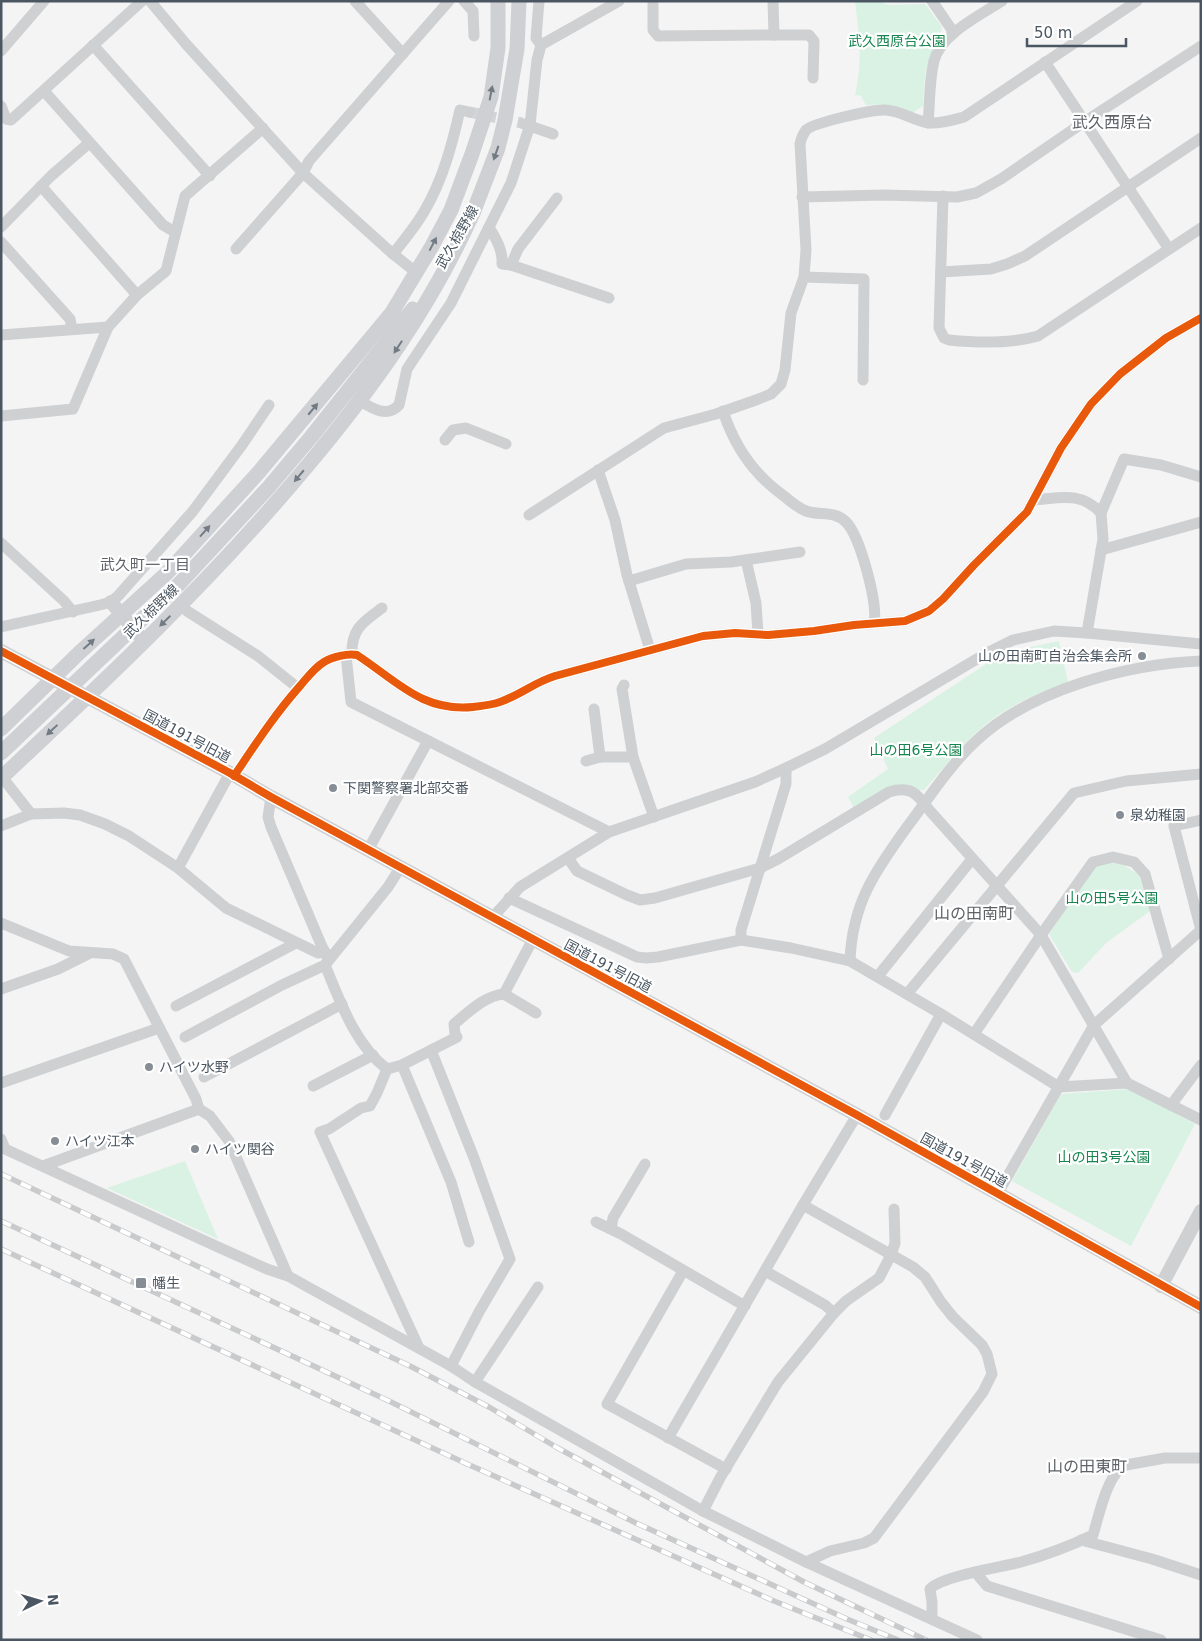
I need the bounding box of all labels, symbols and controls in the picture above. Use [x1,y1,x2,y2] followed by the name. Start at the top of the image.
[1027,15,1126,47] scale bar
[1034,24,1072,42] text: 50 m
[848,33,946,49] park label: 武久西原台公園
[488,84,496,100] one-way arrow
[1072,113,1152,132] district label: 武久西原台
[492,145,499,160] one-way arrow
[433,203,481,271] street label: 武久椋野線
[429,237,438,251] one-way arrow
[393,341,403,354] one-way arrow
[307,403,318,416] one-way arrow
[293,469,305,481] one-way arrow
[199,525,211,537] one-way arrow
[100,556,190,574] district label: 武久町一丁目
[120,581,182,641] street label: 武久椋野線
[159,615,171,627] one-way arrow
[82,638,94,650] one-way arrow
[978,648,1132,664] place label: 山の田南町自治会集会所
[1136,650,1148,662] marker: 山の田南町自治会集会所
[141,706,233,766] street label: 国道191号旧道
[47,724,59,736] one-way arrow
[870,742,962,758] park label: 山の田6号公園
[343,780,469,796] place label: 下関警察署北部交番
[327,782,339,794] marker: 下関警察署北部交番
[1130,807,1186,823] place label: 泉幼稚園
[1114,809,1126,821] marker: 泉幼稚園
[1066,890,1158,906] park label: 山の田5号公園
[934,904,1014,923] district label: 山の田南町
[562,936,654,996] street label: 国道191号旧道
[159,1059,229,1075] place label: ハイツ水野
[143,1061,155,1073] marker: ハイツ水野
[918,1130,1010,1190] street label: 国道191号旧道
[65,1133,135,1149] place label: ハイツ江本
[49,1135,61,1147] marker: ハイツ江本
[205,1141,275,1157] place label: ハイツ関谷
[189,1143,201,1155] marker: ハイツ関谷
[1058,1149,1150,1165] park label: 山の田3号公園
[152,1275,180,1291] place label: 幡生
[134,1276,148,1290] marker: 幡生
[1047,1457,1127,1476] district label: 山の田東町
[15,1576,65,1626] north arrow
[44,1593,61,1606] text: N

